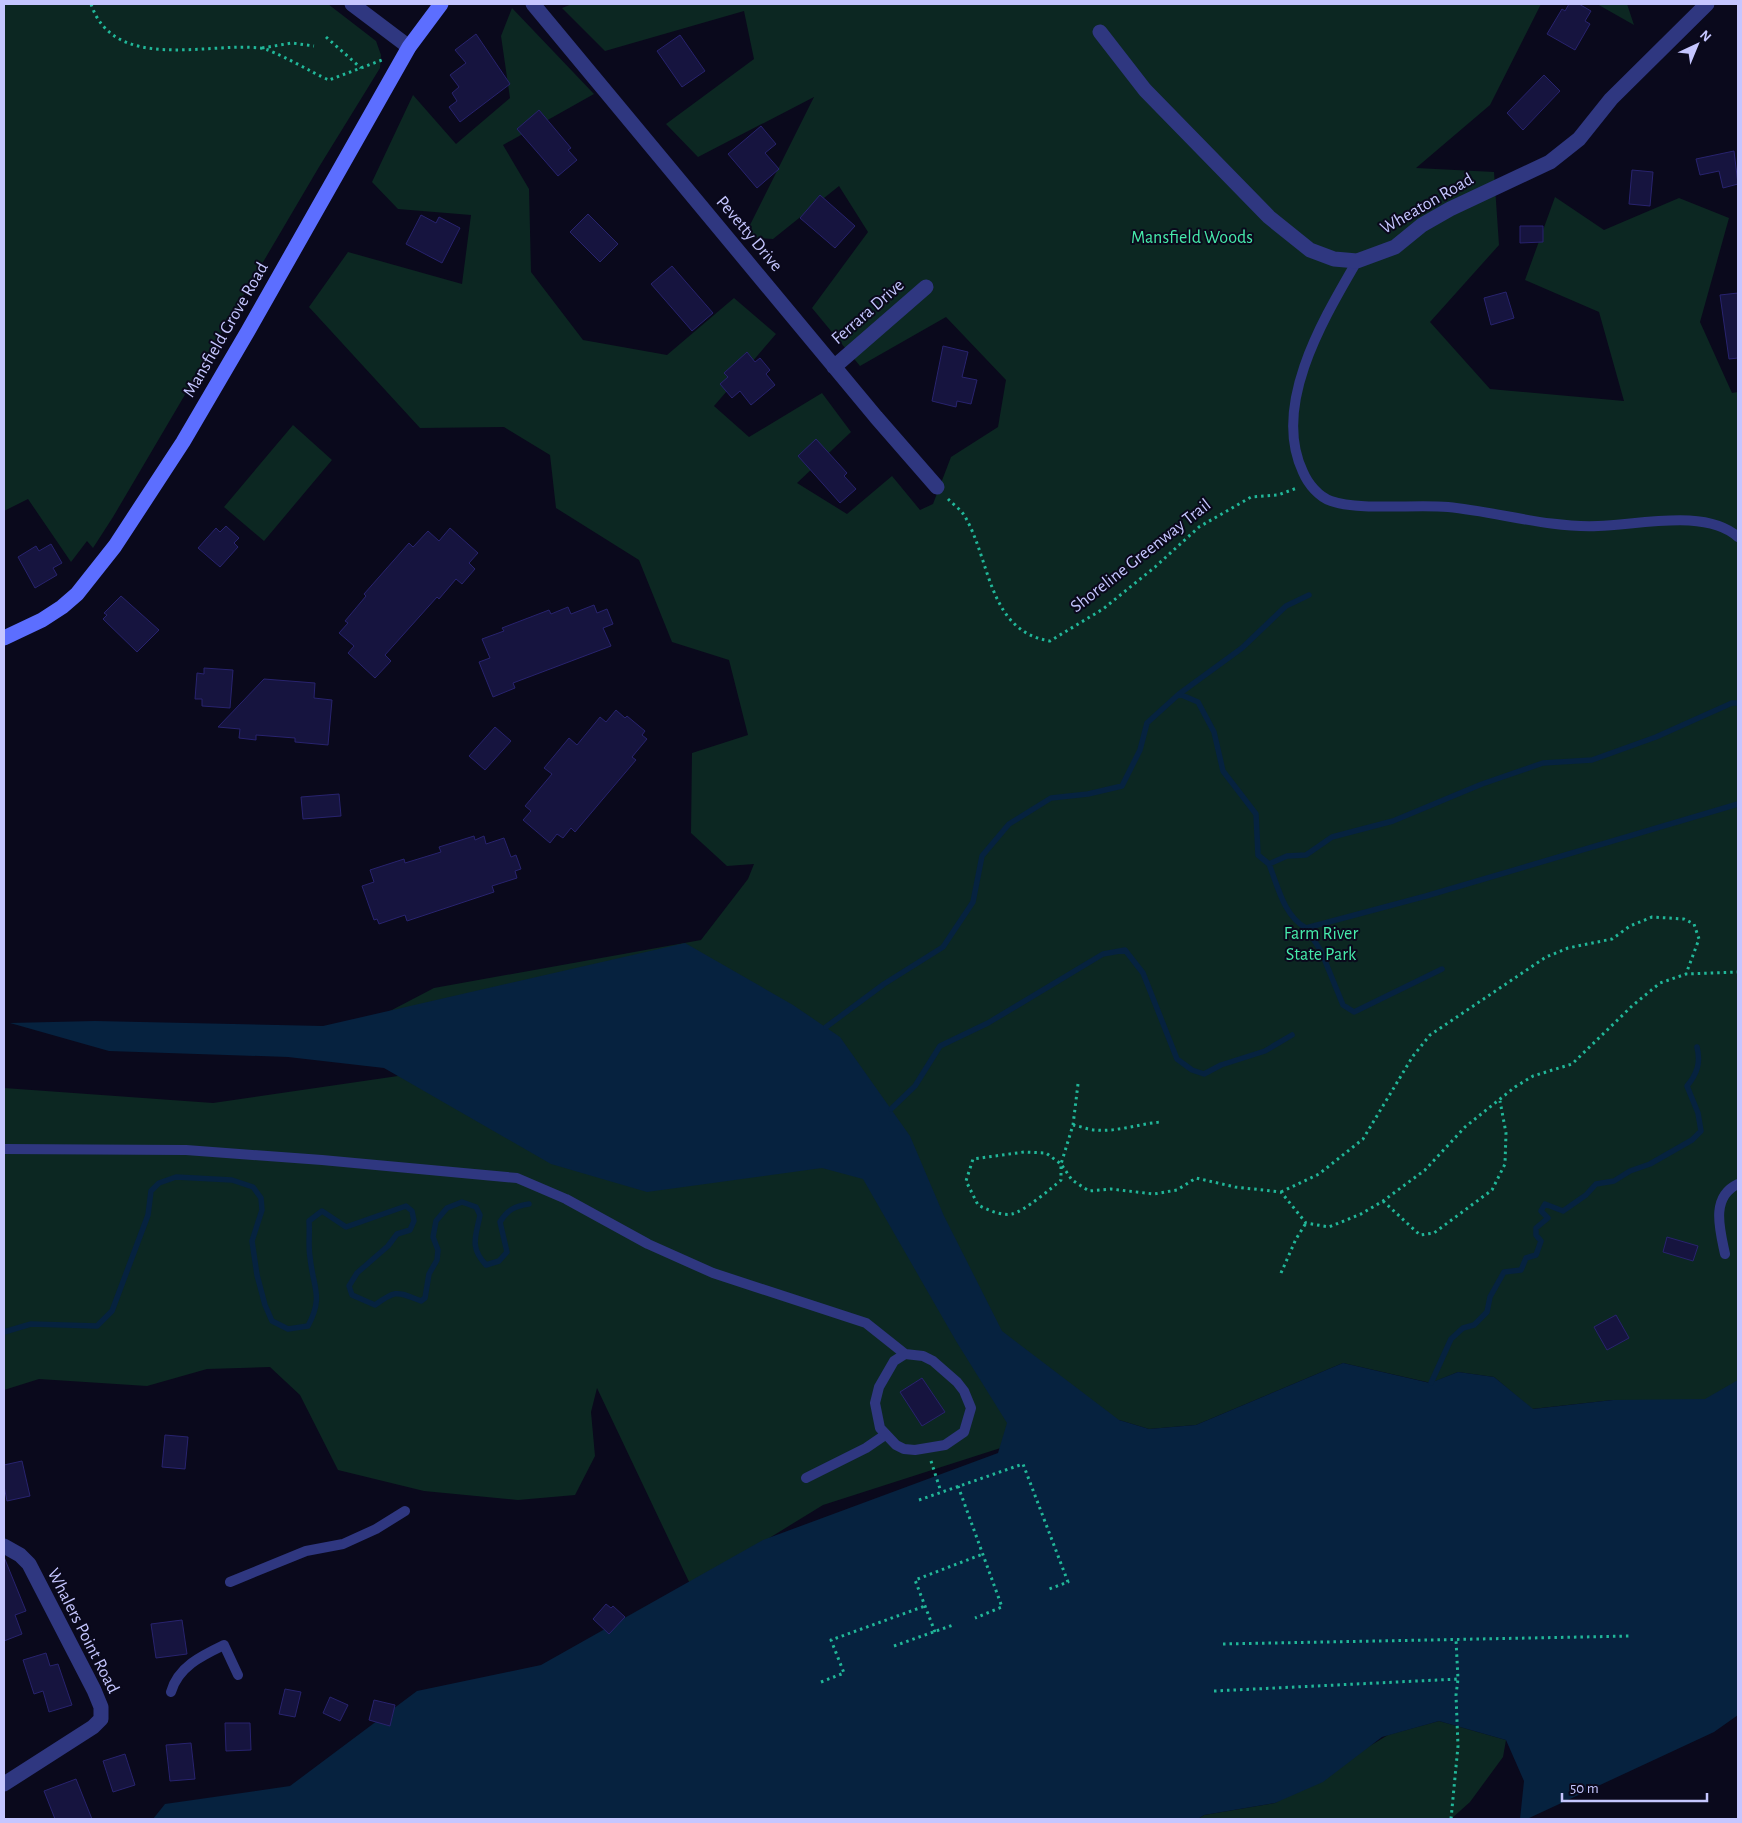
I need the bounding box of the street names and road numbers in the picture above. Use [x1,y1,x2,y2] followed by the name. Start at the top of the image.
[1377,170,1477,238] street label: Wheaton Road
[712,193,786,275] street label: Pevetty Drive
[180,260,272,400] street label: Mansfield Grove Road
[828,276,908,348] street label: Ferrara Drive
[1067,496,1215,616] street label: Shoreline Greenway Trail
[44,1566,122,1696] street label: Whalers Point Road

